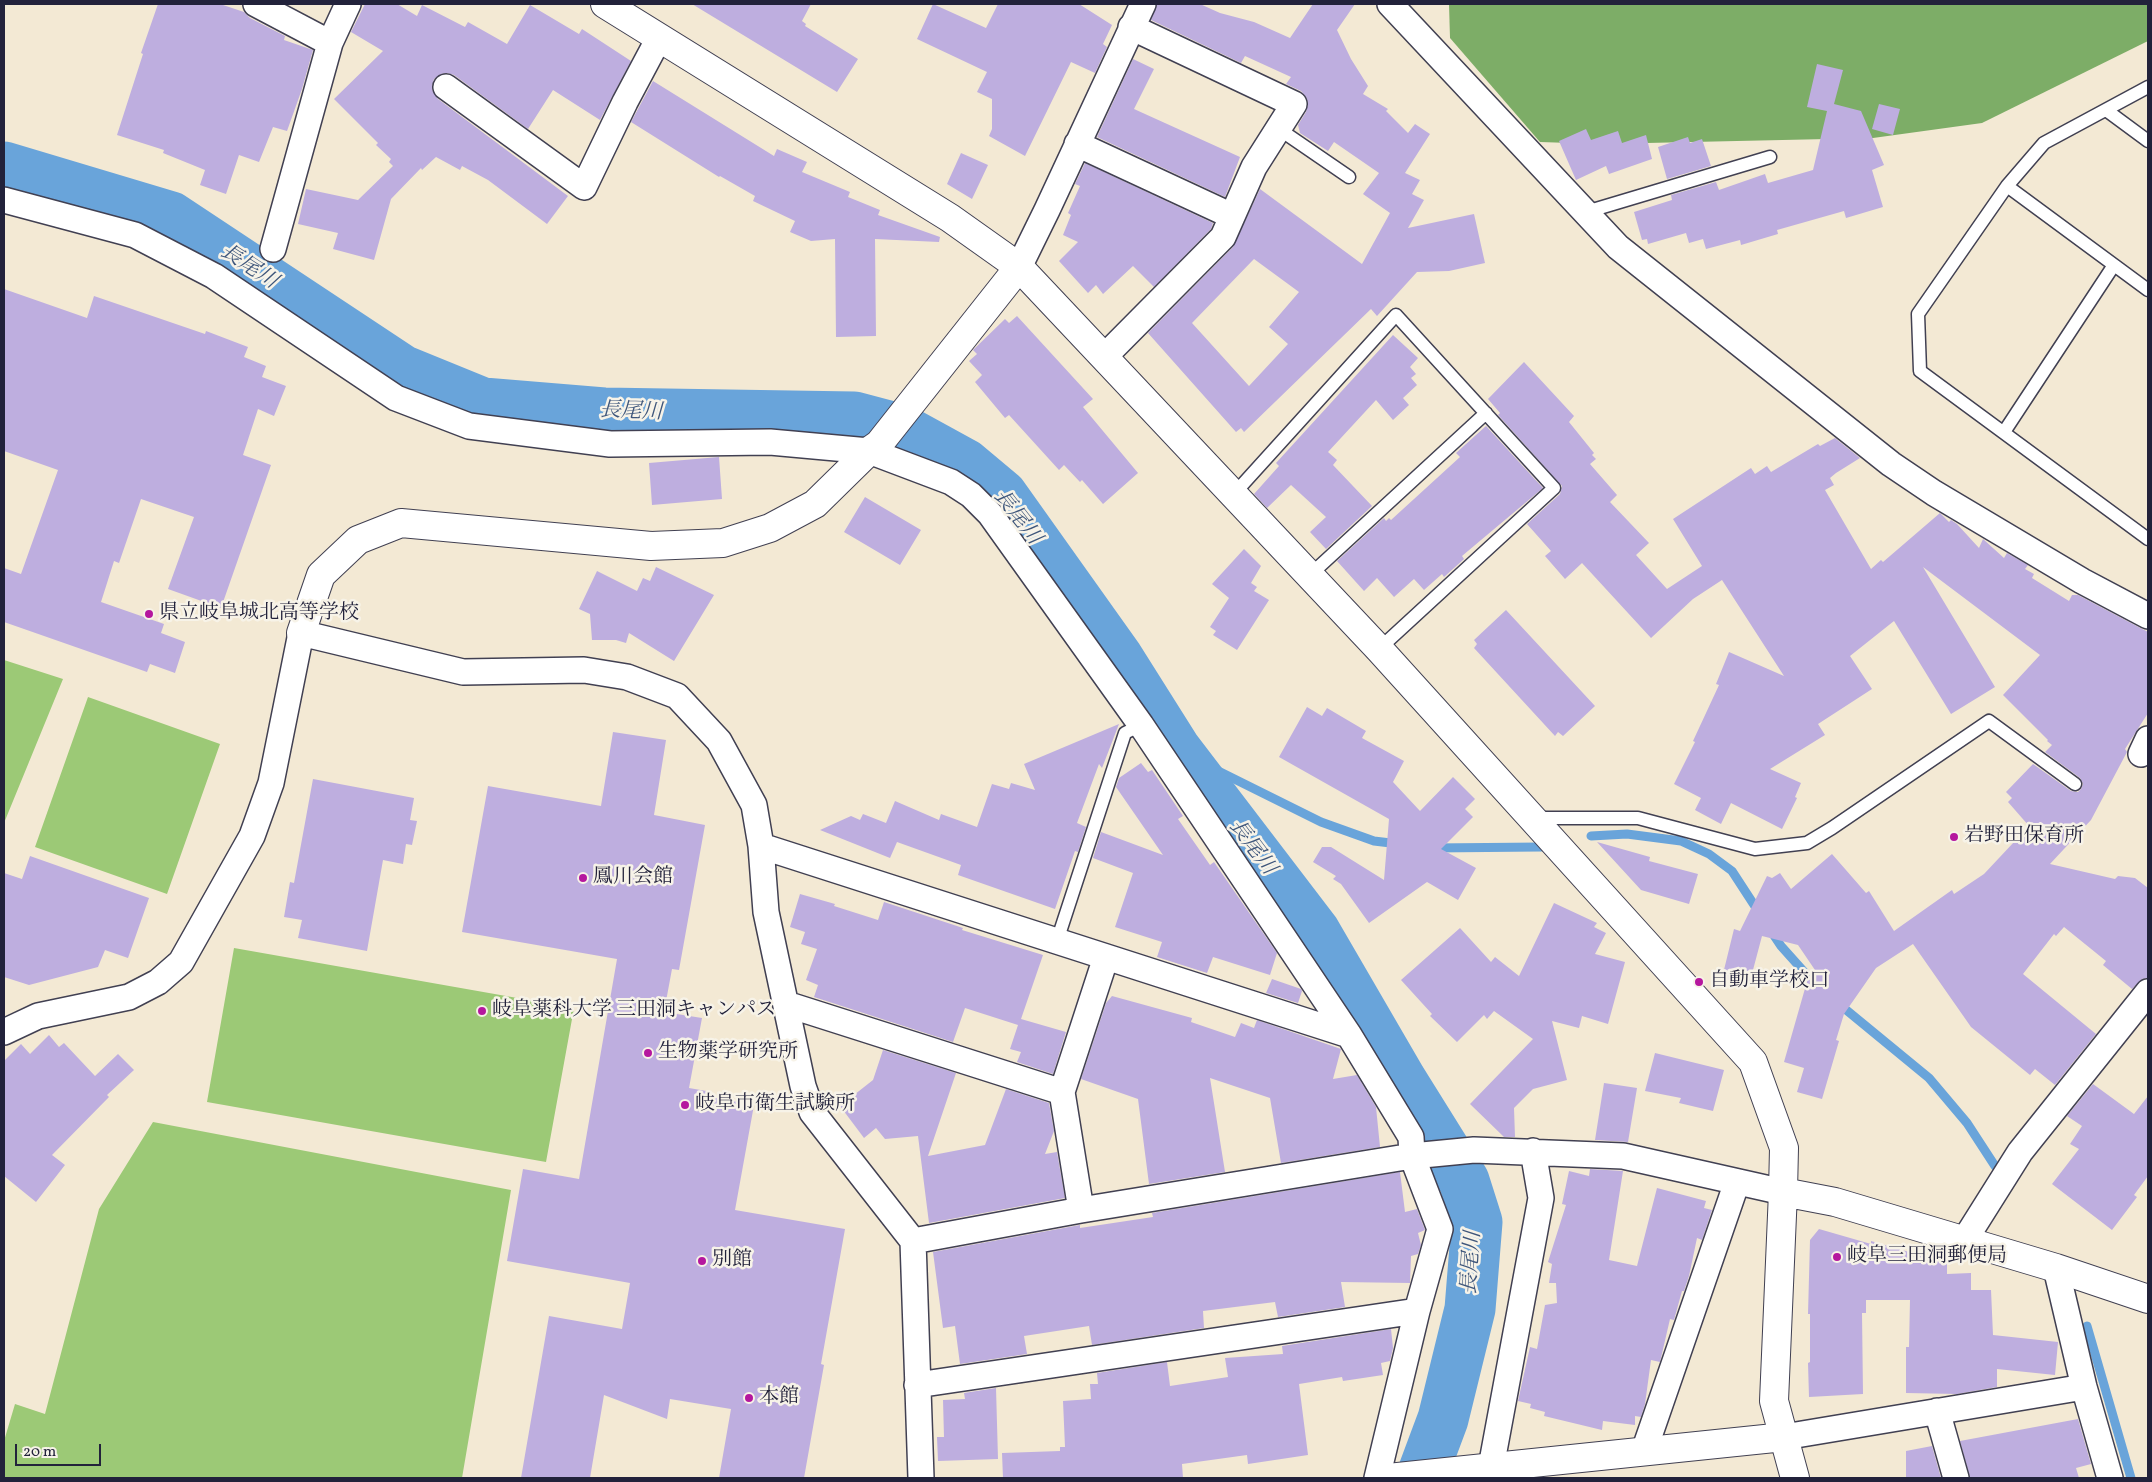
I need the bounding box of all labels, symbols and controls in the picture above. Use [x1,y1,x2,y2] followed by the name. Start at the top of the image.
[215,240,281,296] water label: 長尾川
[599,399,663,427] water label: 長尾川
[987,485,1045,551] water label: 長尾川
[159,602,359,626] place label: 県立岐阜城北高等学校
[143,608,155,620] marker: 県立岐阜城北高等学校
[1222,815,1280,881] water label: 長尾川
[1964,825,2084,849] place label: 岩野田保育所
[1948,831,1960,843] marker: 岩野田保育所
[593,866,673,890] place label: 鳳川会館
[577,872,589,884] marker: 鳳川会館
[1709,970,1829,994] place label: 自動車学校口
[1693,976,1705,988] marker: 自動車学校口
[492,999,776,1023] place label: 岐阜薬科大学 三田洞キャンパス
[476,1005,488,1017] marker: 岐阜薬科大学 三田洞キャンパス
[658,1041,798,1065] place label: 生物薬学研究所
[642,1047,654,1059] marker: 生物薬学研究所
[695,1093,855,1117] place label: 岐阜市衛生試験所
[679,1099,691,1111] marker: 岐阜市衛生試験所
[1458,1231,1488,1295] water label: 長尾川
[1847,1245,2007,1269] place label: 岐阜三田洞郵便局
[712,1249,752,1273] place label: 別館
[1831,1251,1843,1263] marker: 岐阜三田洞郵便局
[696,1255,708,1267] marker: 別館
[759,1386,799,1410] place label: 本館
[743,1392,755,1404] marker: 本館
[18,1434,104,1466] scale bar
[23,1442,56,1463] text: 20 m

